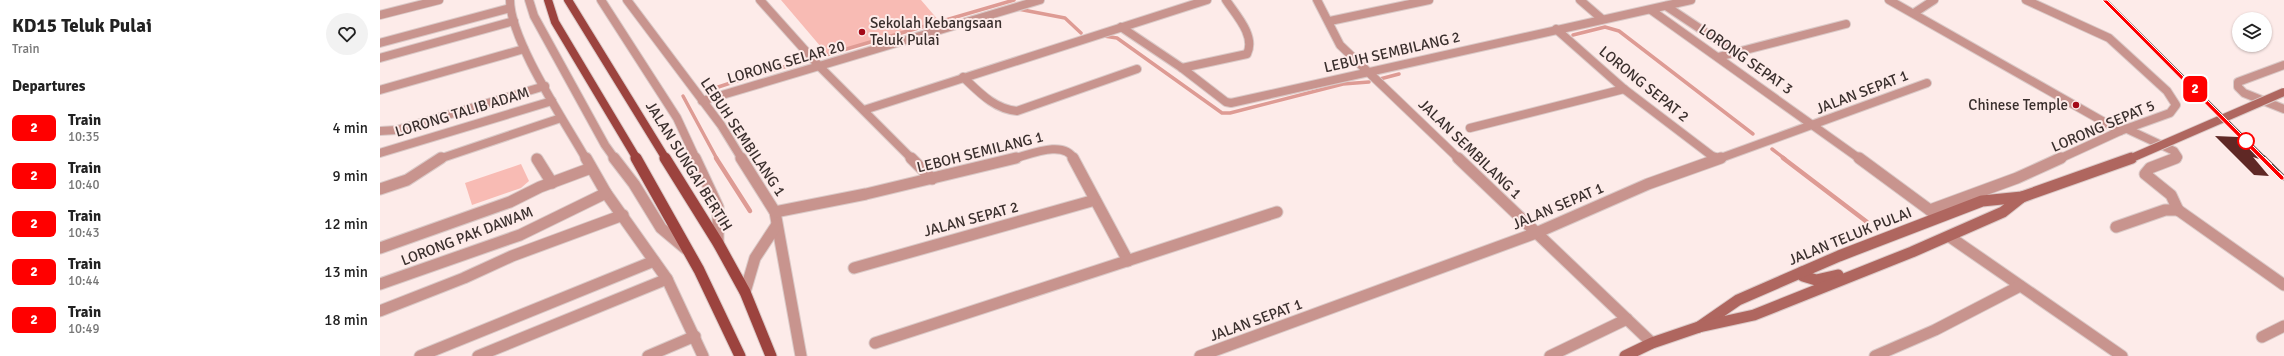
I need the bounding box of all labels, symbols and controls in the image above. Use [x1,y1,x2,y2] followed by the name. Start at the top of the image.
[2232,12,2272,52] map controls
[2232,12,2272,52] button: layers
[326,13,368,55] button: heart
[12,14,152,38] text: KD15 Teluk Pulai
[870,14,1002,49] place label: Sekolah Kebangsaan Teluk Pulai
[1696,20,1796,98] street label: LORONG SEPAT 3
[857,27,867,37] marker: Sekolah Kebangsaan Teluk Pulai
[1322,28,1462,76] street label: LEBUH SEMBILANG 2
[725,37,847,87] street label: LORONG SELAR 20
[12,41,40,57] text: Train
[1595,42,1693,126] street label: LORONG SEPAT 2
[1813,66,1911,118] street label: JALAN SEPAT 1
[697,74,789,200] street label: LEBUH SEMBILANG 1
[2182,76,2208,102] line badge: 2
[12,77,85,95] text: Departures
[2191,80,2199,97] text: 2
[393,83,531,141] street label: LORONG TALIB ADAM
[1415,95,1525,203] street label: JALAN SEMBILANG 1
[1968,96,2068,114] place label: Chinese Temple
[2049,96,2157,156] street label: LORONG SEPAT 5
[642,98,736,234] street label: JALAN SUNGAI BERTIH
[2071,100,2081,110] marker: Chinese Temple
[68,111,101,129] text: Train
[30,119,38,136] text: 2
[332,119,368,137] text: 4 min
[915,128,1045,176] street label: LEBOH SEMILANG 1
[68,129,100,145] text: 10:35
[2237,132,2255,150] unlabelled marker
[68,159,101,177] text: Train
[30,167,38,184] text: 2
[332,167,368,185] text: 9 min
[68,177,100,193] text: 10:40
[1510,179,1606,233] street label: JALAN SEPAT 1
[922,198,1020,240] street label: JALAN SEPAT 2
[398,203,536,269] street label: LORONG PAK DAWAM
[1786,203,1914,269] street label: JALAN TELUK PULAI
[68,207,101,225] text: Train
[30,215,38,232] text: 2
[324,215,368,233] text: 12 min
[68,225,100,241] text: 10:43
[68,255,101,273] text: Train
[30,263,38,280] text: 2
[324,263,368,281] text: 13 min
[68,273,100,289] text: 10:44
[1207,295,1305,345] street label: JALAN SEPAT 1
[68,303,101,321] text: Train
[30,311,38,328] text: 2
[324,311,368,329] text: 18 min
[68,321,100,337] text: 10:49

